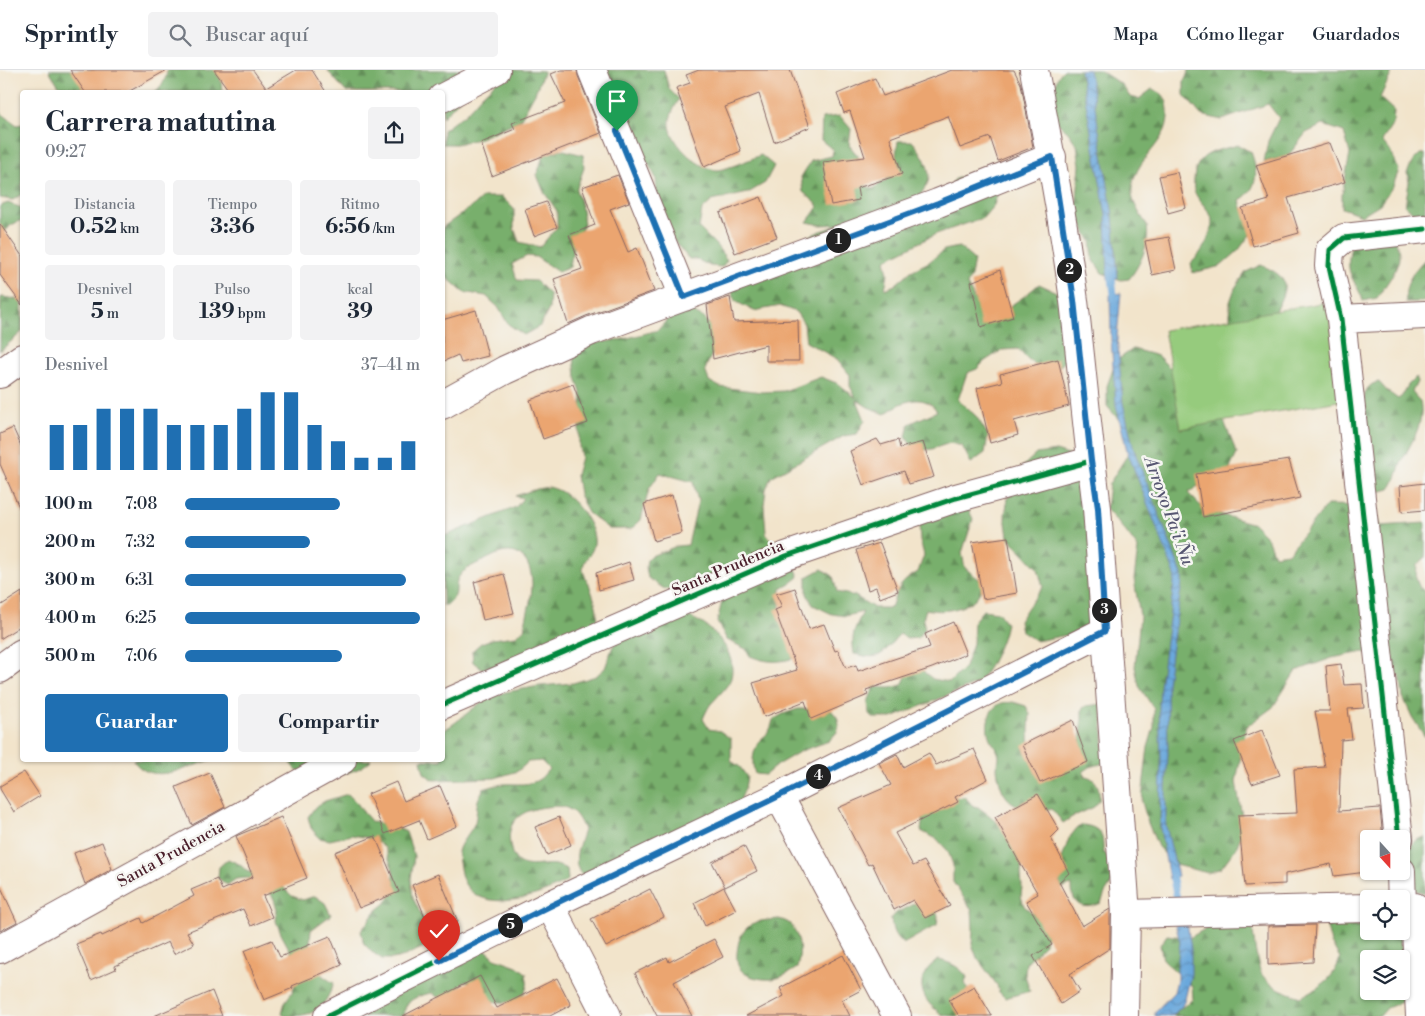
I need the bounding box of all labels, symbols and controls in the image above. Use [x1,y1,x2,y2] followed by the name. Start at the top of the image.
[148,12,498,57] search box
[25,20,118,50] text: Sprintly
[166,21,194,49] icon: search
[206,23,308,47] text: Buscar aquí
[1114,23,1158,46] text: Mapa
[1186,23,1284,46] text: Cómo llegar
[1312,23,1400,46] text: Guardados
[596,80,638,131] pin
[603,87,631,115] icon: arrive
[45,105,276,140] text: Carrera matutina
[368,107,420,159] button: share
[45,142,86,162] text: 09:27
[74,196,135,214] text: Distancia
[208,196,257,214] text: Tiempo
[341,196,380,214] text: Ritmo
[70,214,117,240] text: 0.52
[210,214,255,240] text: 3:36
[325,214,370,240] text: 6:56
[117,220,140,238] text: km
[370,220,395,238] text: /km
[826,228,850,252] pin: 1
[835,231,842,249] text: 1
[1056,258,1082,282] pin: 2
[1065,261,1074,279] text: 2
[77,281,132,299] text: Desnivel
[215,281,250,299] text: Pulso
[347,281,373,299] text: kcal
[91,299,104,325] text: 5
[199,299,235,325] text: 139
[347,299,373,325] text: 39
[104,305,119,323] text: m
[235,305,266,323] text: bpm
[45,355,108,375] text: Desnivel
[361,355,420,375] text: 37–41 m
[1138,451,1200,569] water label: Arroyo Pa'i Ñu
[45,494,93,514] text: 100 m
[125,494,157,514] text: 7:08
[45,532,95,552] text: 200 m
[125,532,155,552] text: 7:32
[669,535,788,601] street label: Santa Prudencia
[45,570,95,590] text: 300 m
[125,570,154,590] text: 6:31
[1092,598,1116,622] pin: 3
[1100,601,1109,619] text: 3
[45,608,96,628] text: 400 m
[125,608,156,628] text: 6:25
[45,646,95,666] text: 500 m
[125,646,157,666] text: 7:06
[45,694,228,752] button: Guardar
[238,694,420,752] button: Compartir
[806,764,830,788] pin: 4
[814,767,823,785] text: 4
[114,816,229,892] street label: Santa Prudencia
[1360,830,1410,880] north arrow
[1360,830,1410,1000] map controls
[1360,890,1410,940] button: locate
[418,910,460,961] pin
[498,912,522,938] pin: 5
[506,916,515,934] text: 5
[425,917,453,945] icon: check
[1360,950,1410,1000] button: layers

